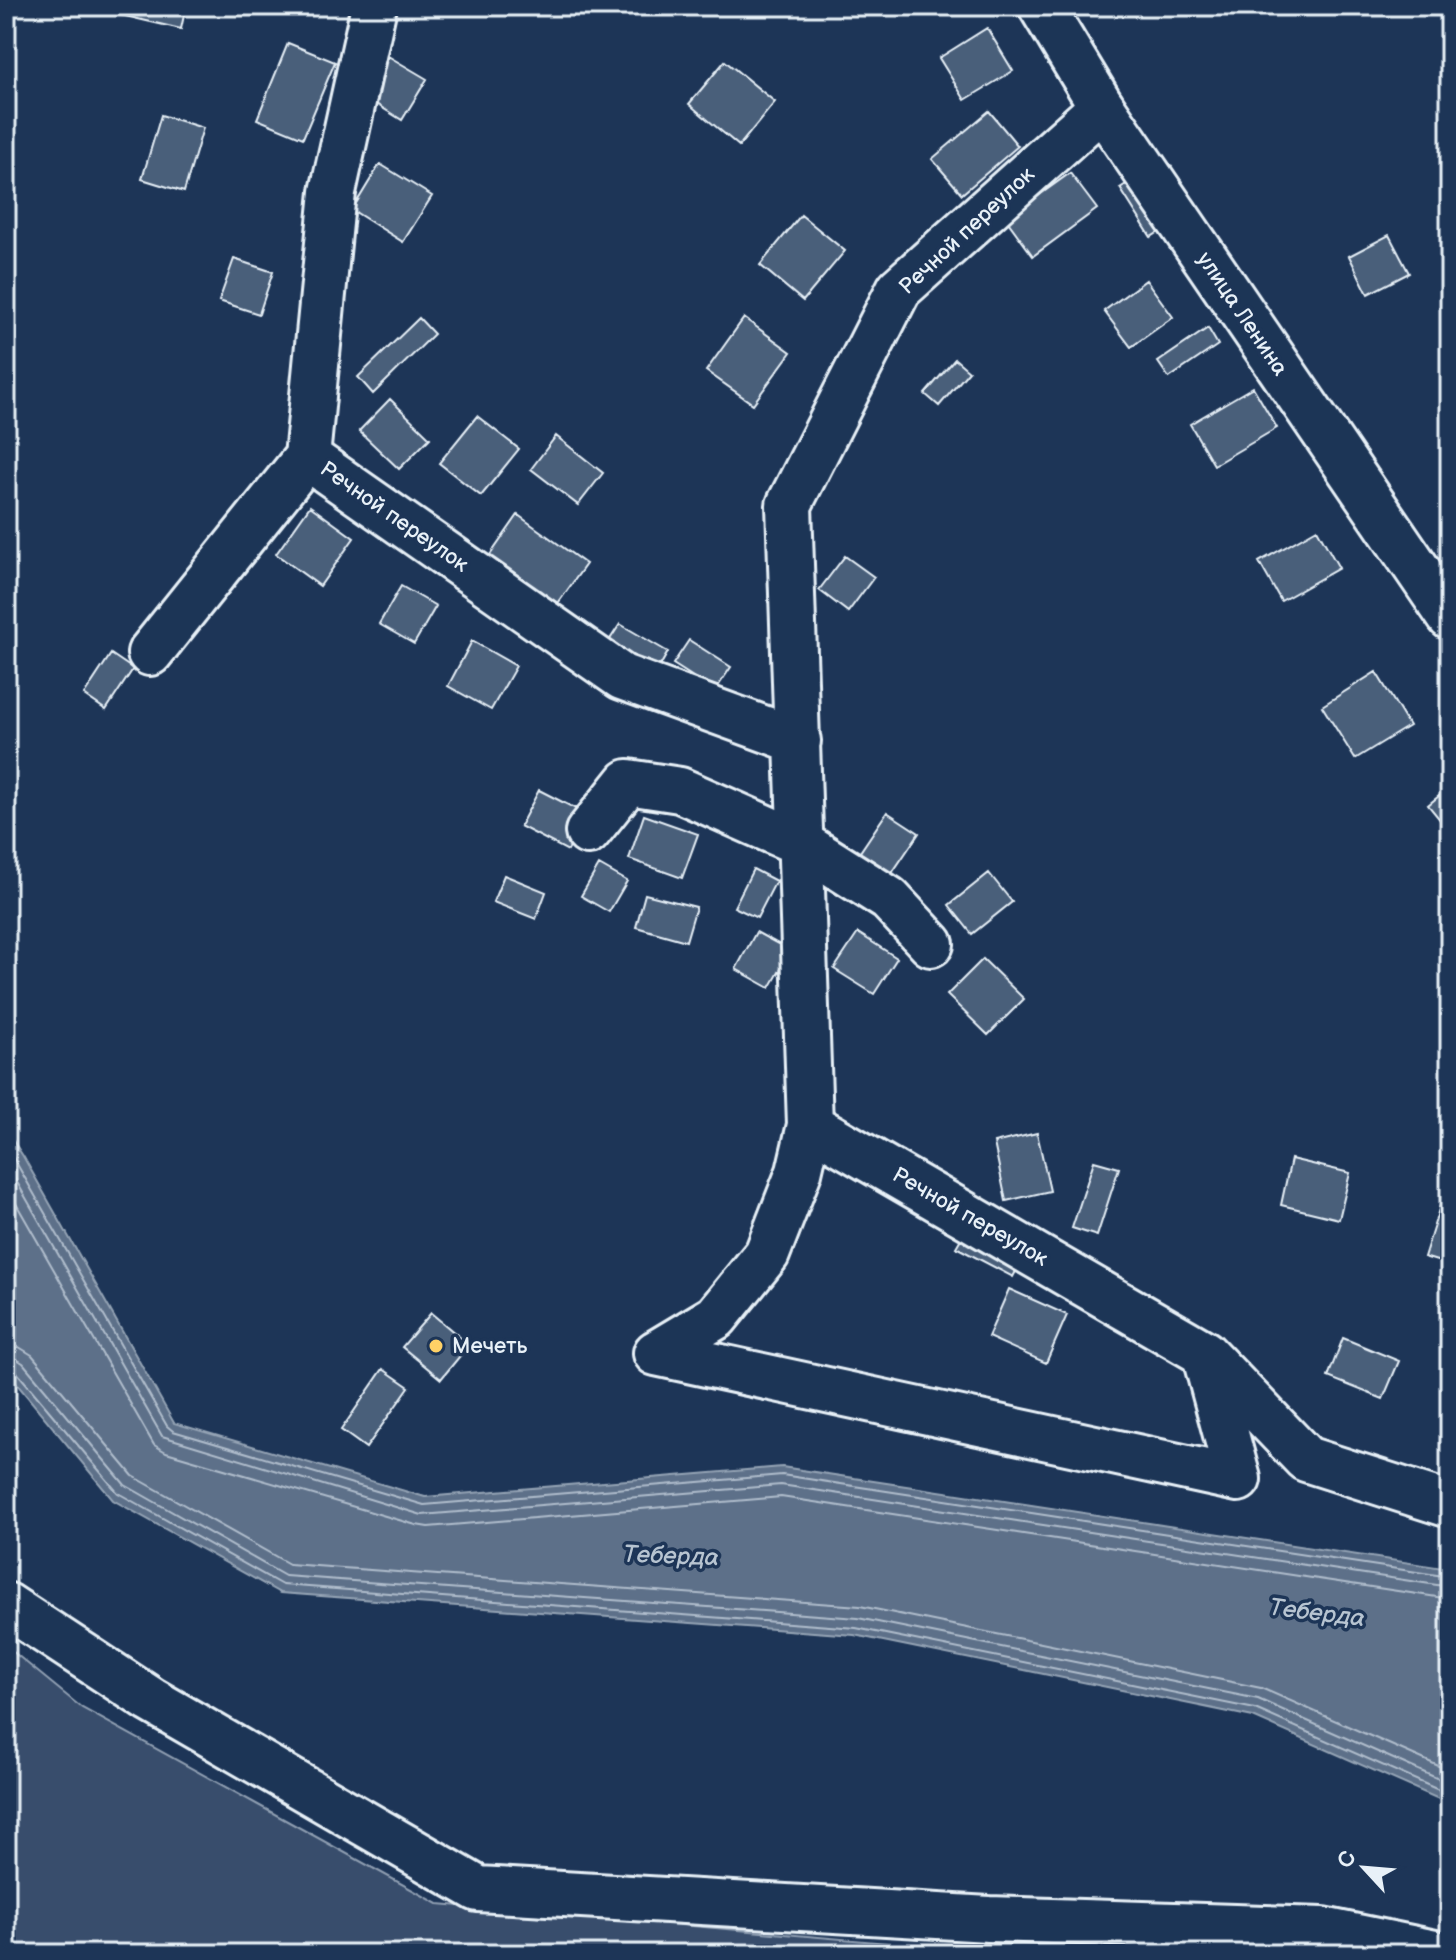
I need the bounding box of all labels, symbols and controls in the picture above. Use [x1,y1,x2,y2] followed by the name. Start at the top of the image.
[894,161,1041,301] street label: Речной переулок
[1191,247,1293,381] street label: улица Ленина
[314,456,474,579] street label: Речной переулок
[887,1161,1053,1273] street label: Речной переулок
[452,1333,528,1360] place label: Мечеть
[427,1337,445,1355] marker: Мечеть
[622,1540,720,1572] water label: Теберда
[1267,1593,1367,1633] water label: Теберда
[1324,1828,1404,1908] north arrow
[1332,1847,1363,1873] text: С

